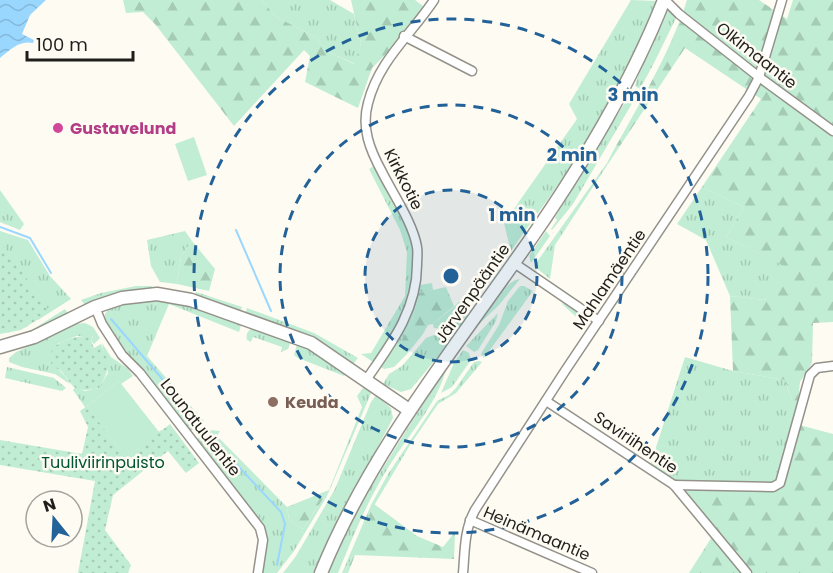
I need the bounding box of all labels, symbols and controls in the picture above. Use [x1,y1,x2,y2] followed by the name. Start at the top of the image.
[711,17,802,94] street label: Olkimaantie
[27,24,134,62] scale bar
[36,32,88,57] text: 100 m
[607,82,659,107] text: 3 min
[70,117,176,140] place label: Gustavelund
[51,121,65,135] marker: Gustavelund
[547,142,597,167] text: 2 min
[378,145,429,214] street label: Kirkkotie
[488,202,536,227] text: 1 min
[567,224,652,334] street label: Mahlamäentie
[429,239,515,348] street label: Järvenpääntie
[441,266,461,286] centre of rings
[155,374,246,481] street label: Lounatuulentie
[285,391,339,414] place label: Keuda
[266,395,280,409] marker: Keuda
[589,406,682,479] street label: Saviriihentie
[41,451,165,474] park label: Tuuliviirinpuisto
[24,489,84,549] north arrow
[40,492,59,518] text: N
[480,501,594,566] street label: Heinämaantie

